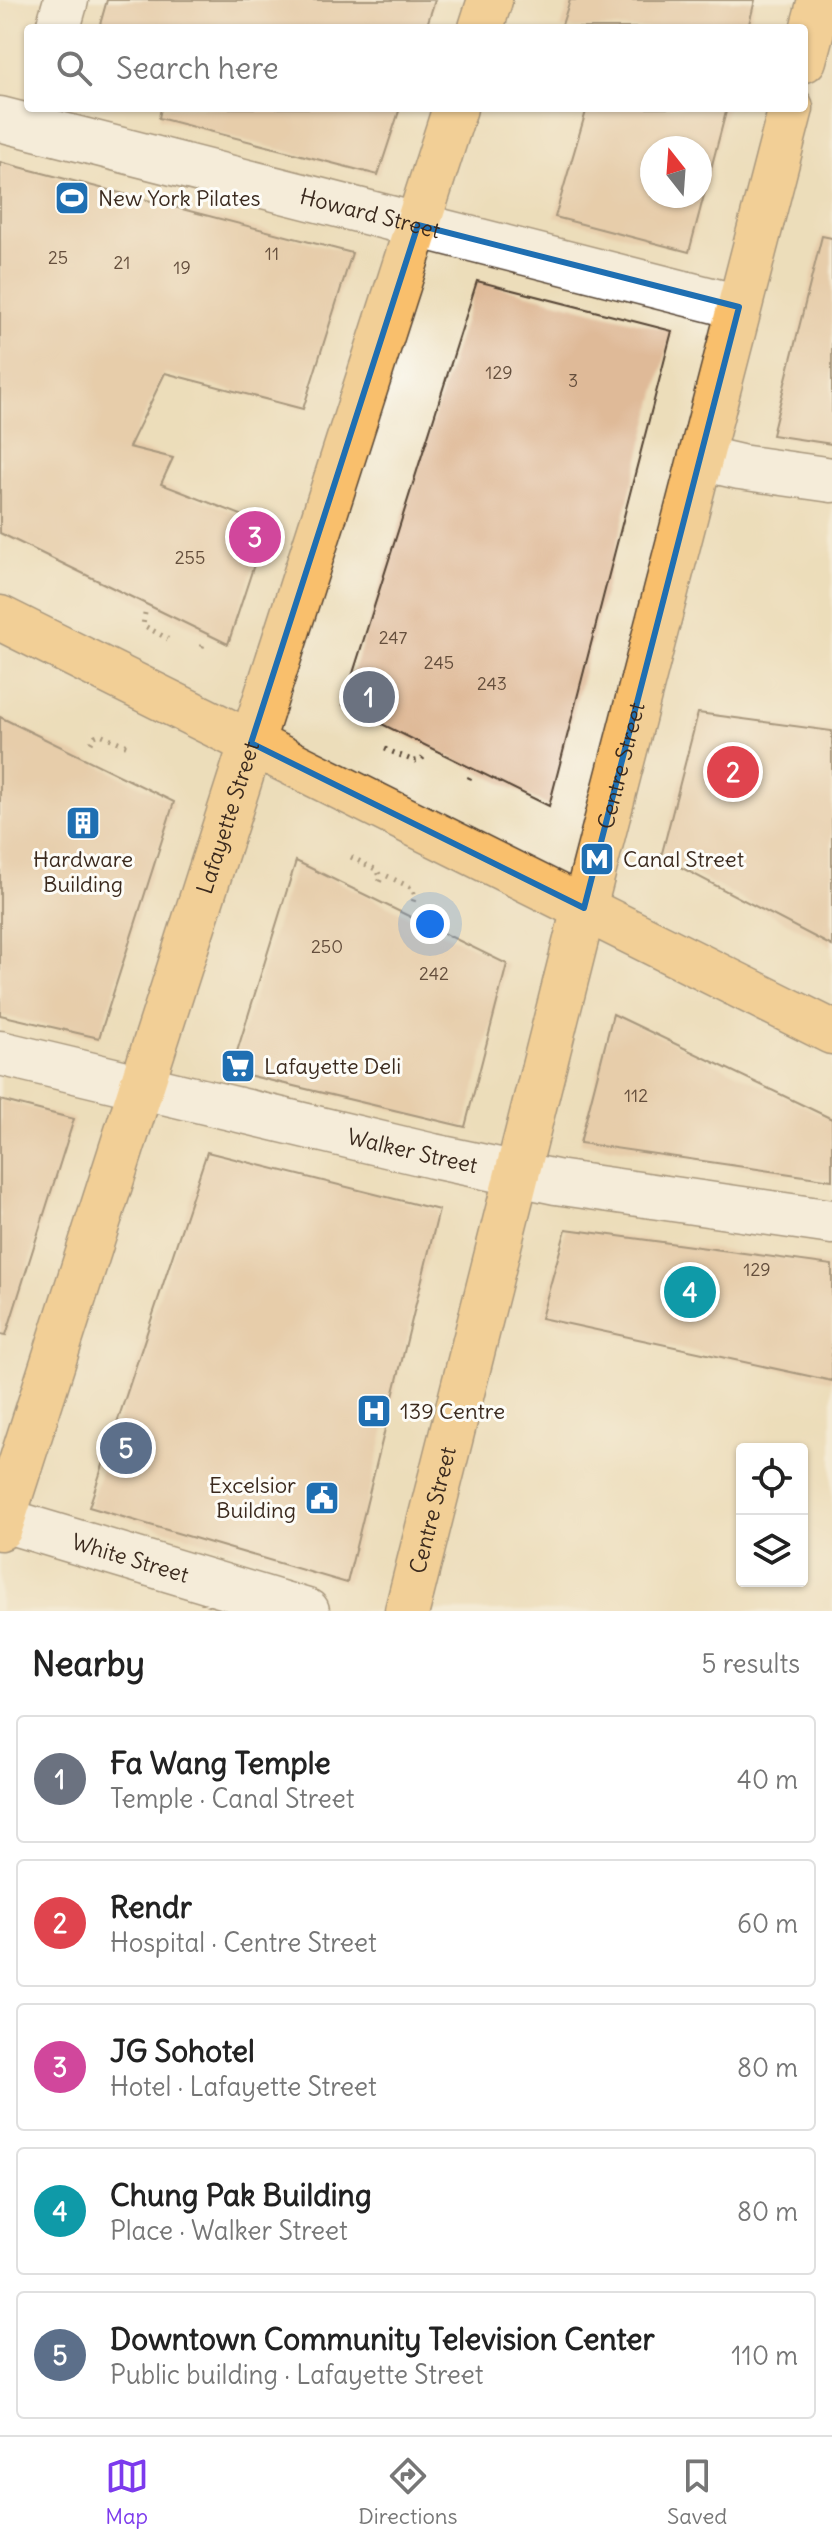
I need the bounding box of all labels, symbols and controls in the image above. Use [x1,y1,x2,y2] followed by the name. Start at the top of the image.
[24,24,808,112] search box
[52,46,96,90] icon: search
[116,49,279,87] text: Search here
[640,136,712,208] north arrow
[53,179,91,217] sports icon: New York Pilates
[297,182,443,244] street label: Howard Street
[98,184,261,212] place label: New York Pilates
[265,242,279,265] house number: 11
[48,246,68,269] house number: 25
[113,251,131,274] house number: 21
[173,256,191,279] house number: 19
[485,361,513,384] house number: 129
[568,369,578,392] house number: 3
[229,507,281,567] pin: 3
[175,546,205,569] house number: 255
[379,626,407,649] house number: 247
[424,651,454,674] house number: 245
[343,667,395,727] pin: 1
[477,672,507,695] house number: 243
[591,699,651,832] street label: Centre Street
[190,738,265,897] street label: Lafayette Street
[707,742,759,802] pin: 2
[64,804,102,842] building icon: Hardware Building
[578,840,616,878] metro station icon: Canal Street
[33,845,133,898] place label: Hardware Building
[623,845,744,873] place label: Canal Street
[410,904,450,944] your location
[311,935,343,958] house number: 250
[419,962,449,985] house number: 242
[219,1047,257,1085] supermarket icon: Lafayette Deli
[264,1052,401,1080] place label: Lafayette Deli
[624,1084,648,1107] house number: 112
[345,1122,480,1179] street label: Walker Street
[743,1258,771,1281] house number: 129
[664,1262,716,1322] pin: 4
[355,1392,393,1430] hospital icon: 139 Centre
[400,1397,505,1425] place label: 139 Centre
[100,1418,152,1478] pin: 5
[736,1443,808,1587] map controls
[736,1443,808,1515] button: locate
[403,1444,462,1577] street label: Centre Street
[209,1471,296,1524] place label: Excelsior Building
[303,1479,341,1517] public building icon: Excelsior Building
[736,1515,808,1587] button: layers
[68,1527,192,1589] street label: White Street
[32,1642,145,1685] text: Nearby
[702,1647,800,1680] text: 5 results
[110,1744,331,1782] text: Fa Wang Temple
[55,1763,65,1796] text: 1
[737,1763,798,1796] text: 40 m
[110,1782,354,1815] text: Temple · Canal Street
[110,1888,192,1926] text: Rendr
[53,1907,67,1940] text: 2
[737,1907,798,1940] text: 60 m
[110,1926,377,1959] text: Hospital · Centre Street
[110,2032,255,2070] text: JG Sohotel
[53,2051,67,2084] text: 3
[737,2051,798,2084] text: 80 m
[110,2070,377,2103] text: Hotel · Lafayette Street
[110,2176,372,2214] text: Chung Pak Building
[52,2195,68,2228] text: 4
[737,2195,798,2228] text: 80 m
[110,2214,348,2247] text: Place · Walker Street
[110,2320,655,2358] text: Downtown Community Television Center
[53,2339,67,2372] text: 5
[731,2339,798,2372] text: 110 m
[110,2358,484,2391] text: Public building · Lafayette Street
[105,2454,149,2530] tab: Map
[358,2454,458,2530] tab: Directions
[667,2454,727,2530] tab: Saved

